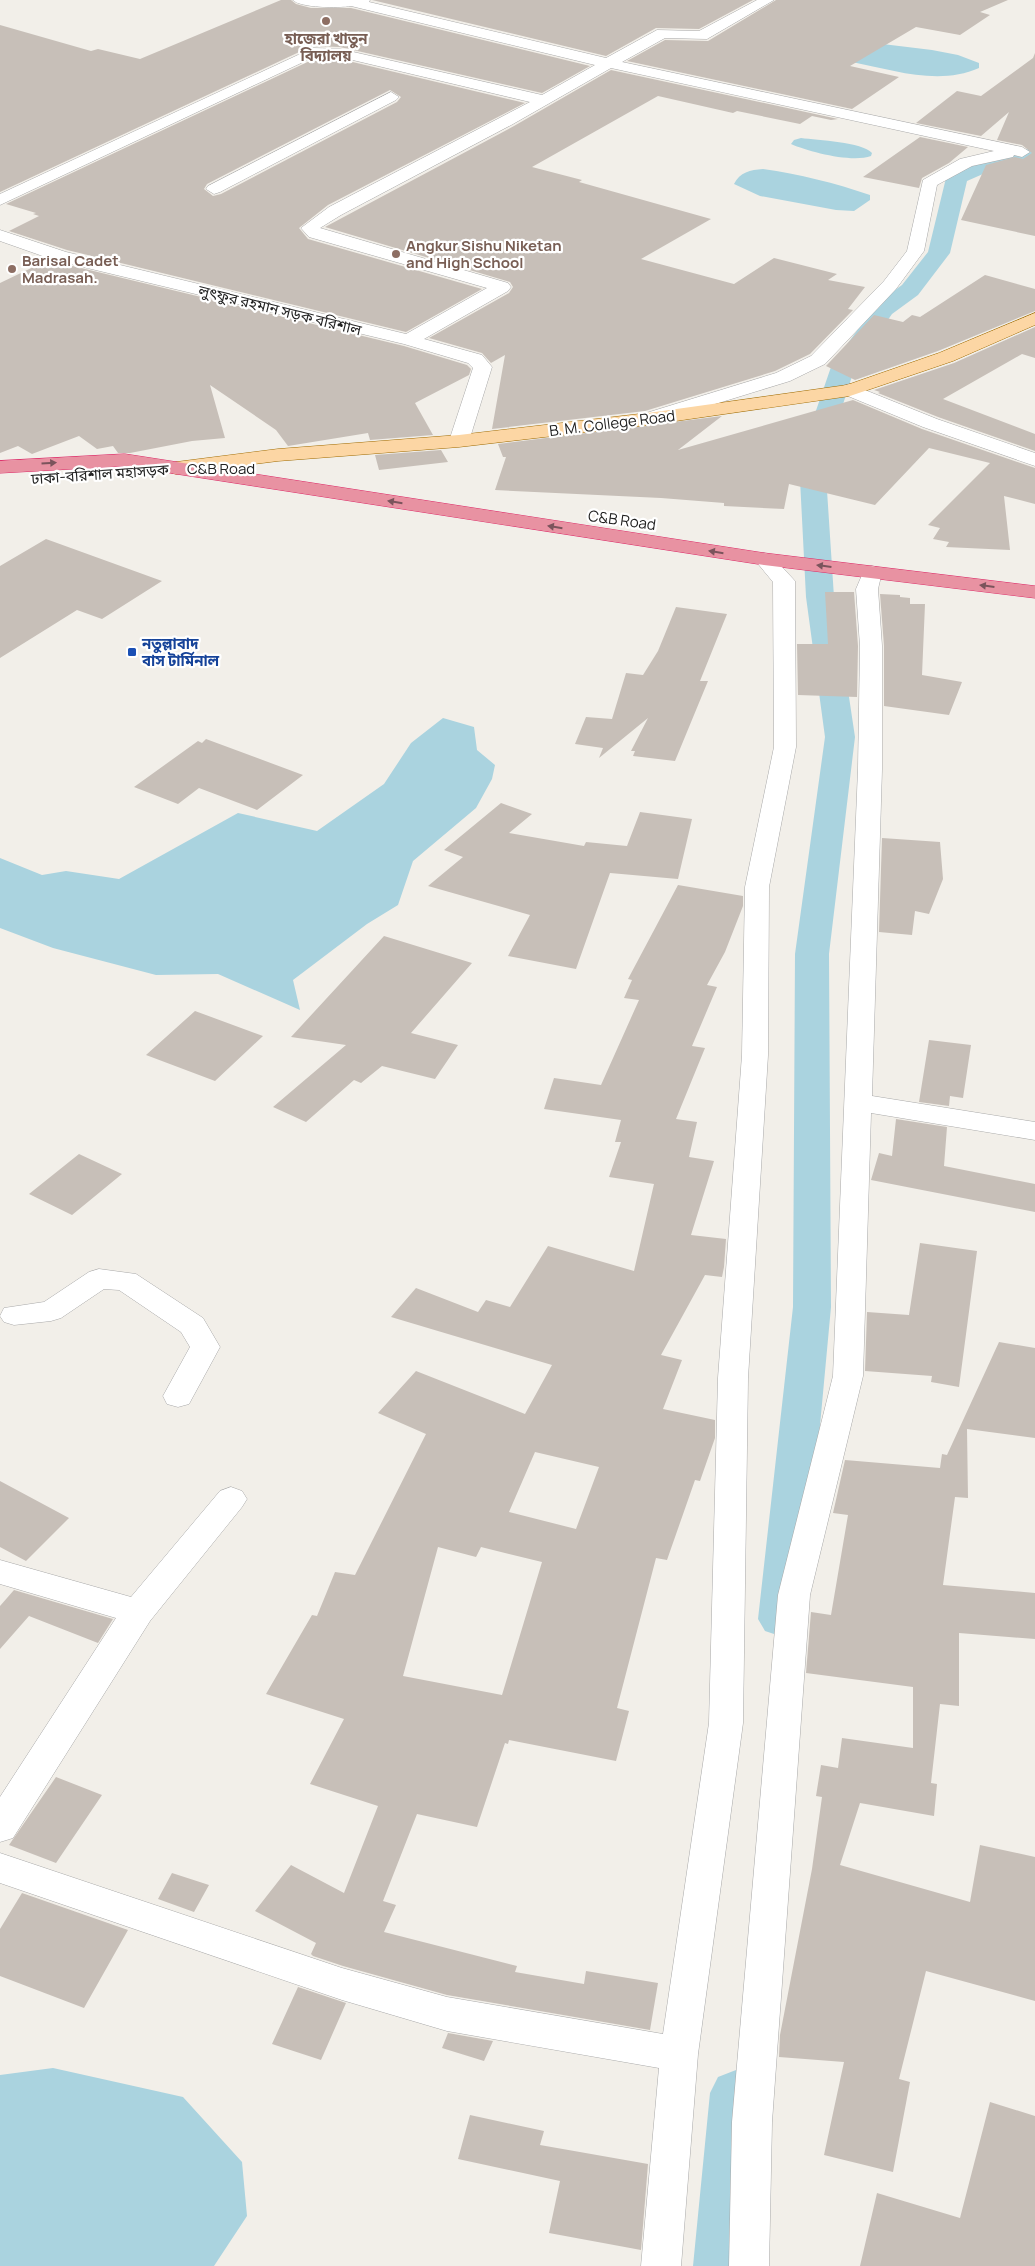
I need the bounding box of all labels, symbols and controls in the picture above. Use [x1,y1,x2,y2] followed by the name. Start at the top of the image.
[320,15,332,27] marker: হাজেরা খাতুন বিদ্যালয়
[283,28,368,66] place label: হাজেরা খাতুন বিদ্যালয়
[406,235,562,273] place label: Angkur Sishu Niketan and High School
[390,248,402,260] marker: Angkur Sishu Niketan and High School
[22,250,119,288] place label: Barisal Cadet Madrasah.
[6,263,18,275] marker: Barisal Cadet Madrasah.
[195,279,365,341] street label: লুৎফুর রহমান সড়ক বরিশাল
[548,405,676,441] street label: B. M. College Road
[187,458,255,479] street label: C&B Road
[29,459,170,489] street label: ঢাকা-বরিশাল মহাসড়ক
[41,459,57,467] one-way arrow
[386,498,402,506] one-way arrow
[587,505,657,535] street label: C&B Road
[547,523,563,531] one-way arrow
[707,548,723,556] one-way arrow
[815,562,831,570] one-way arrow
[978,582,994,590] one-way arrow
[141,633,220,671] place label: নতুল্লাবাদ বাস টার্মিনাল
[126,646,138,658] marker: নতুল্লাবাদ বাস টার্মিনাল

